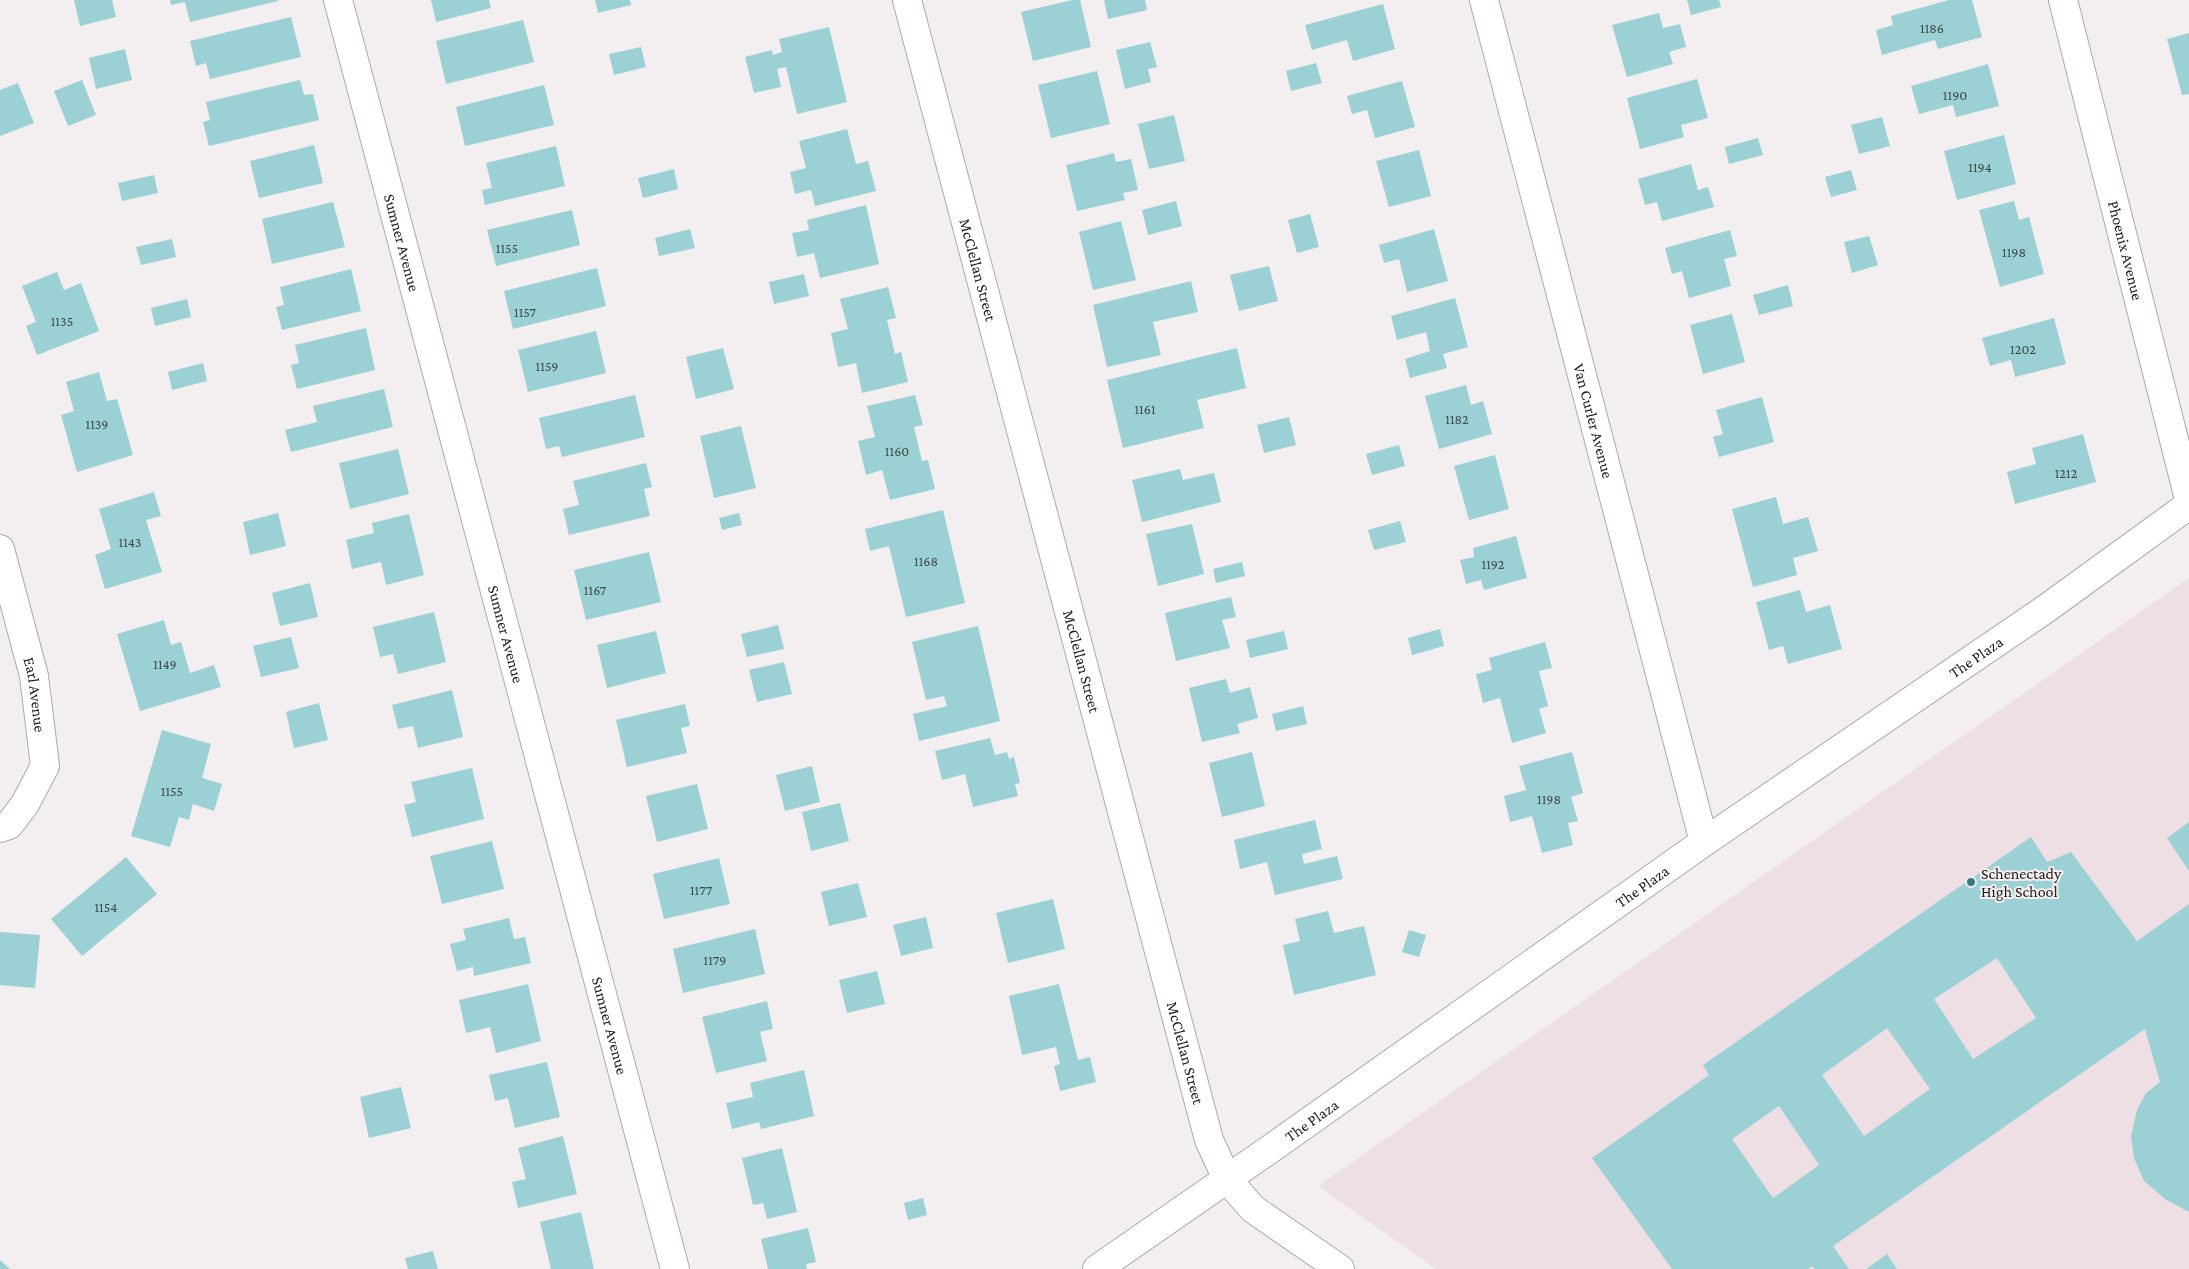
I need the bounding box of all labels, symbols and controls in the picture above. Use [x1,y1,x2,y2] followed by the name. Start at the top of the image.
[1920,20,1944,36] house number: 1186
[1943,87,1967,103] house number: 1190
[1968,159,1992,175] house number: 1194
[381,192,423,293] street label: Sumner Avenue
[2105,199,2146,302] street label: Phoenix Avenue
[956,217,1000,324] street label: McClellan Street
[496,240,518,256] house number: 1155
[2002,244,2026,260] house number: 1198
[514,304,537,320] house number: 1157
[51,313,73,329] house number: 1135
[2010,341,2036,357] house number: 1202
[536,358,558,374] house number: 1159
[1570,362,1617,480] street label: Van Curler Avenue
[1134,401,1156,417] house number: 1161
[1445,411,1469,427] house number: 1182
[86,416,108,432] house number: 1139
[885,443,909,459] house number: 1160
[2055,465,2078,481] house number: 1212
[119,534,141,550] house number: 1143
[914,553,938,569] house number: 1168
[1482,556,1505,572] house number: 1192
[584,582,607,598] house number: 1167
[485,584,527,685] street label: Sumner Avenue
[1060,608,1104,715] street label: McClellan Street
[1946,632,2006,681] street label: The Plaza
[20,655,49,733] street label: Earl Avenue
[153,656,177,672] house number: 1149
[161,783,183,799] house number: 1155
[1537,791,1561,807] house number: 1198
[1612,861,1672,911] street label: The Plaza
[1981,865,2062,901] place label: Schenectady High School
[1965,876,1977,888] marker: Schenectady High School
[690,882,713,898] house number: 1177
[94,899,118,915] house number: 1154
[704,952,726,968] house number: 1179
[589,975,631,1076] street label: Sumner Avenue
[1164,1000,1207,1107] street label: McClellan Street
[1282,1095,1342,1145] street label: The Plaza

